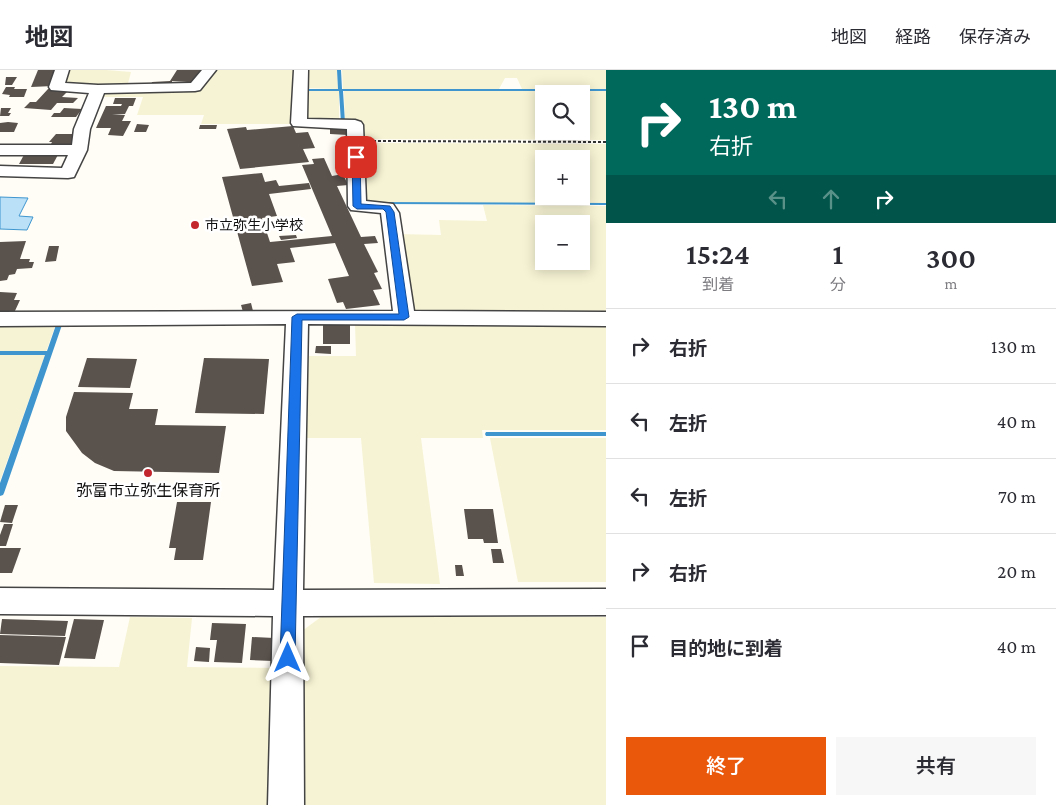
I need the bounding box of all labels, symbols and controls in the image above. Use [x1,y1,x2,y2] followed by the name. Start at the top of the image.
[25,23,73,50] text: 地図
[831,27,867,47] text: 地図
[895,27,931,47] text: 経路
[959,27,1031,47] text: 保存済み
[535,85,590,270] map controls
[535,85,590,140] button: search
[709,87,797,126] text: 130 m
[626,90,691,155] icon: right
[709,134,753,159] text: 右折
[335,136,377,178] pin
[342,143,370,171] icon: arrive
[535,150,590,205] button: +
[764,185,792,213] icon: left
[817,185,845,213] icon: ahead
[870,185,898,213] icon: right
[535,215,590,270] button: −
[205,217,303,233] place label: 市立弥生小学校
[189,219,201,231] marker: 市立弥生小学校
[686,237,750,270] text: 15:24
[833,237,843,270] text: 1
[926,241,976,274] text: 300
[945,275,957,292] text: m
[702,276,734,293] text: 到着
[830,276,846,293] text: 分
[626,332,654,360] icon: right
[991,336,1036,357] text: 130 m
[669,338,707,359] text: 右折
[626,407,654,435] icon: left
[997,411,1036,432] text: 40 m
[669,413,707,434] text: 左折
[142,467,154,479] marker: 弥富市立弥生保育所
[76,482,220,499] place label: 弥富市立弥生保育所
[626,482,654,510] icon: left
[998,486,1036,507] text: 70 m
[669,488,707,509] text: 左折
[626,557,654,585] icon: right
[997,561,1036,582] text: 20 m
[669,563,707,584] text: 右折
[261,631,313,683] position arrow
[626,632,654,660] icon: arrive
[997,636,1036,657] text: 40 m
[669,638,783,659] text: 目的地に到着
[626,737,826,795] button: 終了
[836,737,1036,795] button: 共有

